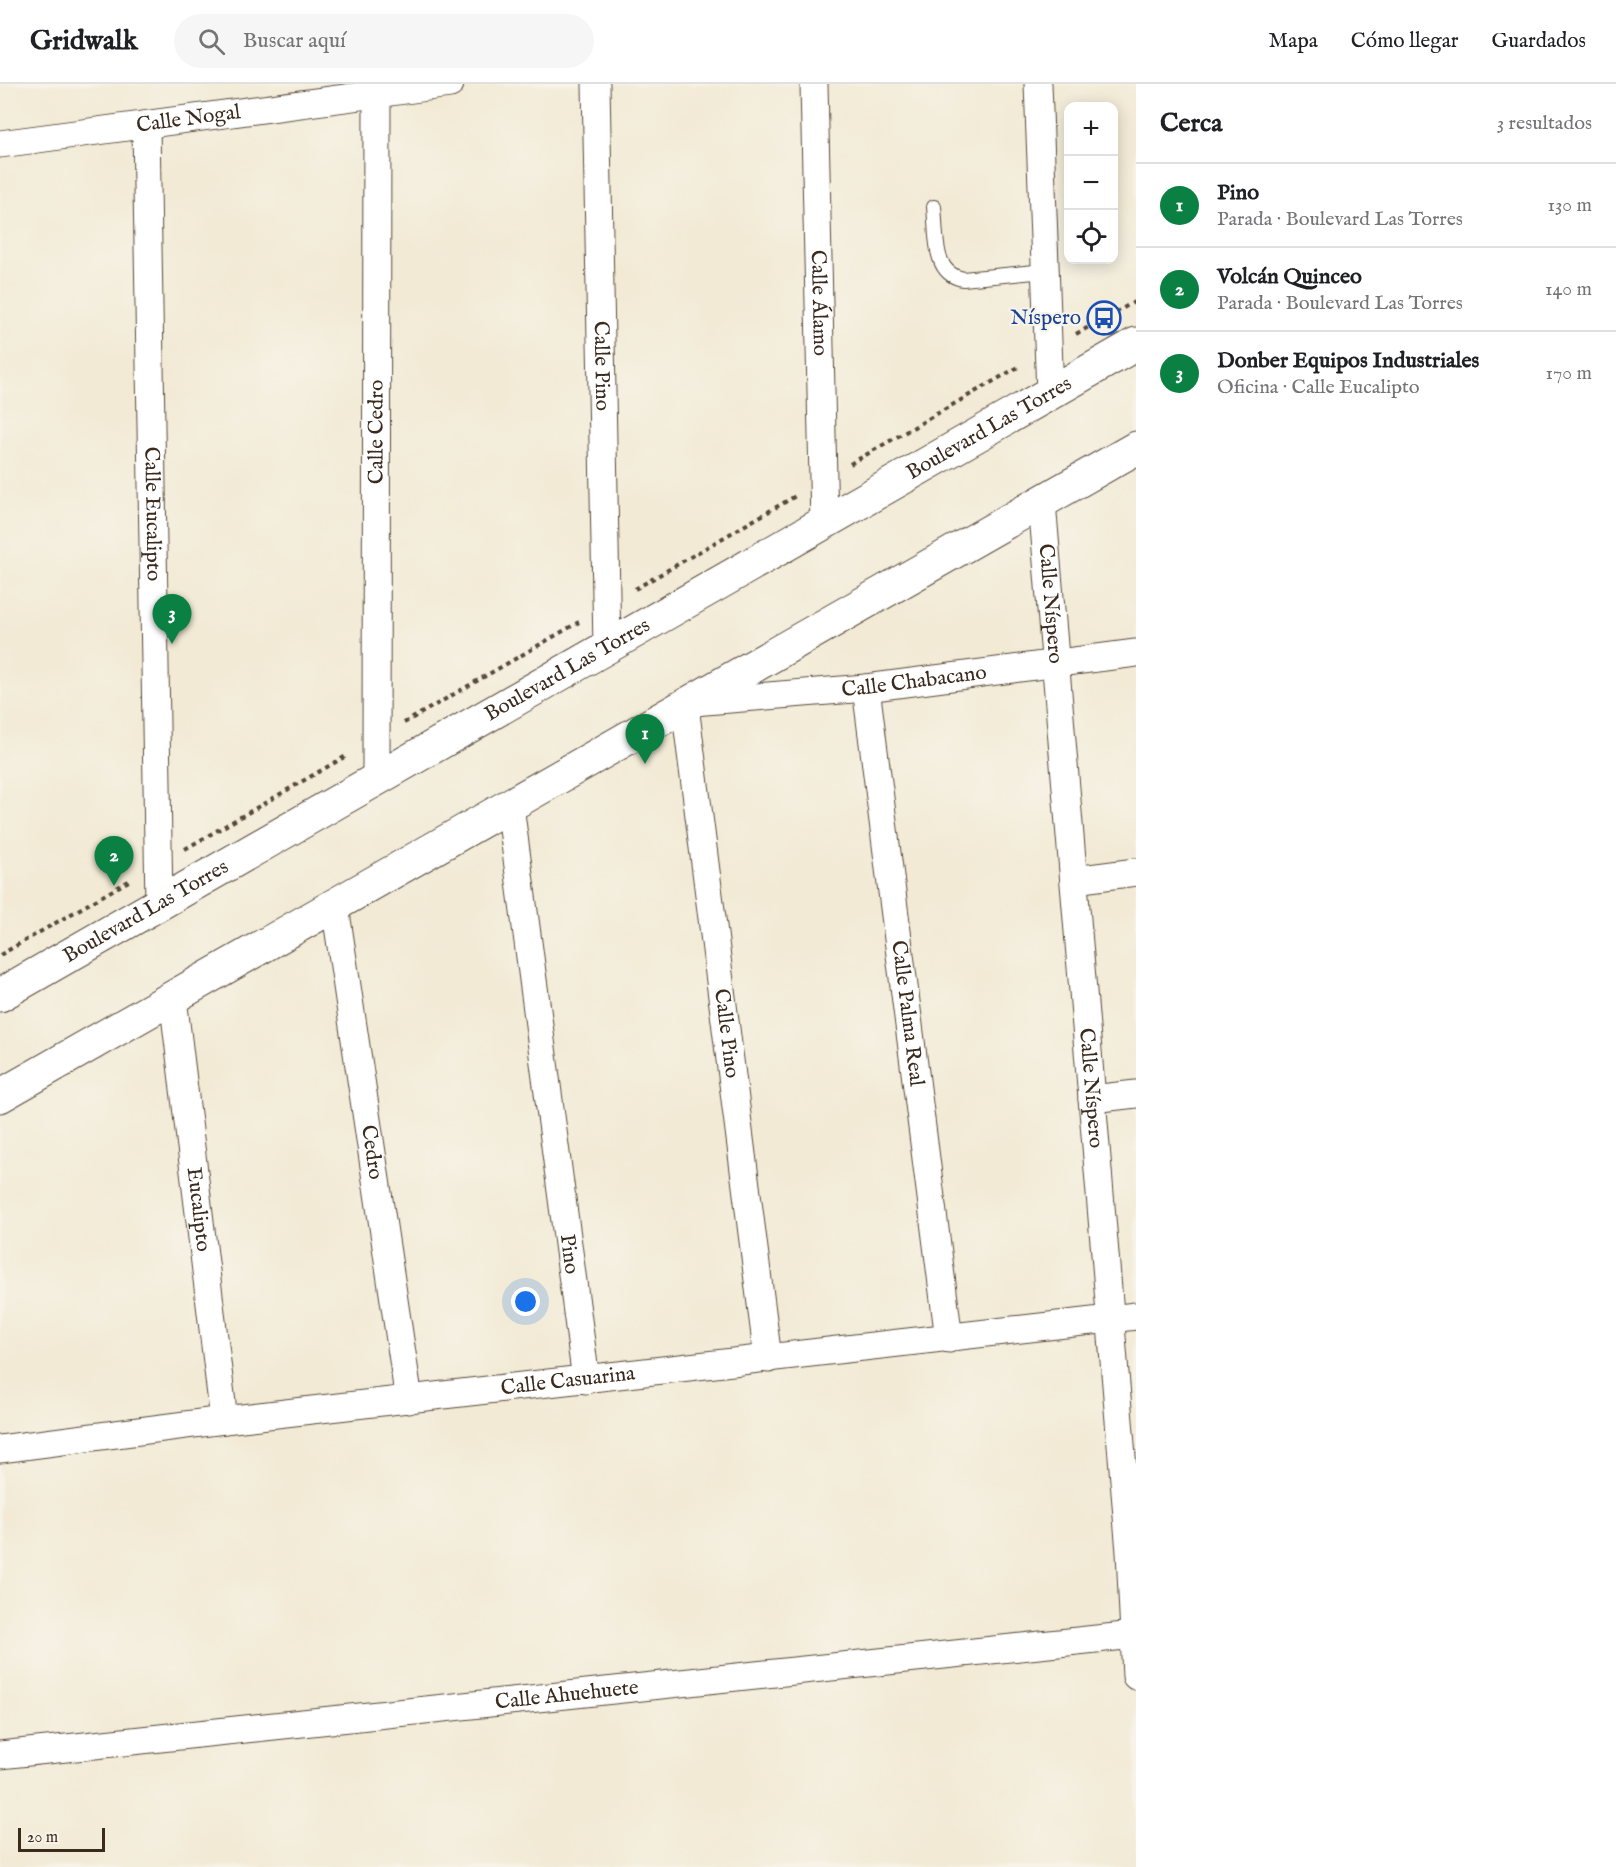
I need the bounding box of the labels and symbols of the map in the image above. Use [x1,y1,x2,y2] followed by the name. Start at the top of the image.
[135,99,242,139] street label: Calle Nogal
[804,250,834,356] street label: Calle Álamo
[1086,300,1122,336] bus stop icon: Níspero
[1010,305,1081,332] place label: Níspero
[587,321,616,411] street label: Calle Pino
[902,370,1077,486] street label: Boulevard Las Torres
[363,380,390,484] street label: Calle Cedro
[138,446,167,581] street label: Calle Eucalipto
[1032,543,1069,665] street label: Calle Níspero
[152,594,192,644] pin: 3
[480,612,655,728] street label: Boulevard Las Torres
[840,659,988,703] street label: Calle Chabacano
[626,714,664,764] pin: 1
[94,836,134,886] pin: 2
[58,853,233,970] street label: Boulevard Las Torres
[885,939,930,1088] street label: Calle Palma Real
[708,987,746,1080] street label: Calle Pino
[1073,1027,1110,1149] street label: Calle Níspero
[354,1123,389,1181] street label: Cedro
[180,1166,217,1253] street label: Eucalipto
[553,1232,585,1276] street label: Pino
[511,1287,540,1316] your location
[499,1360,637,1402] street label: Calle Casuarina
[494,1674,640,1716] street label: Calle Ahuehuete
[18,1825,105,1852] scale bar

